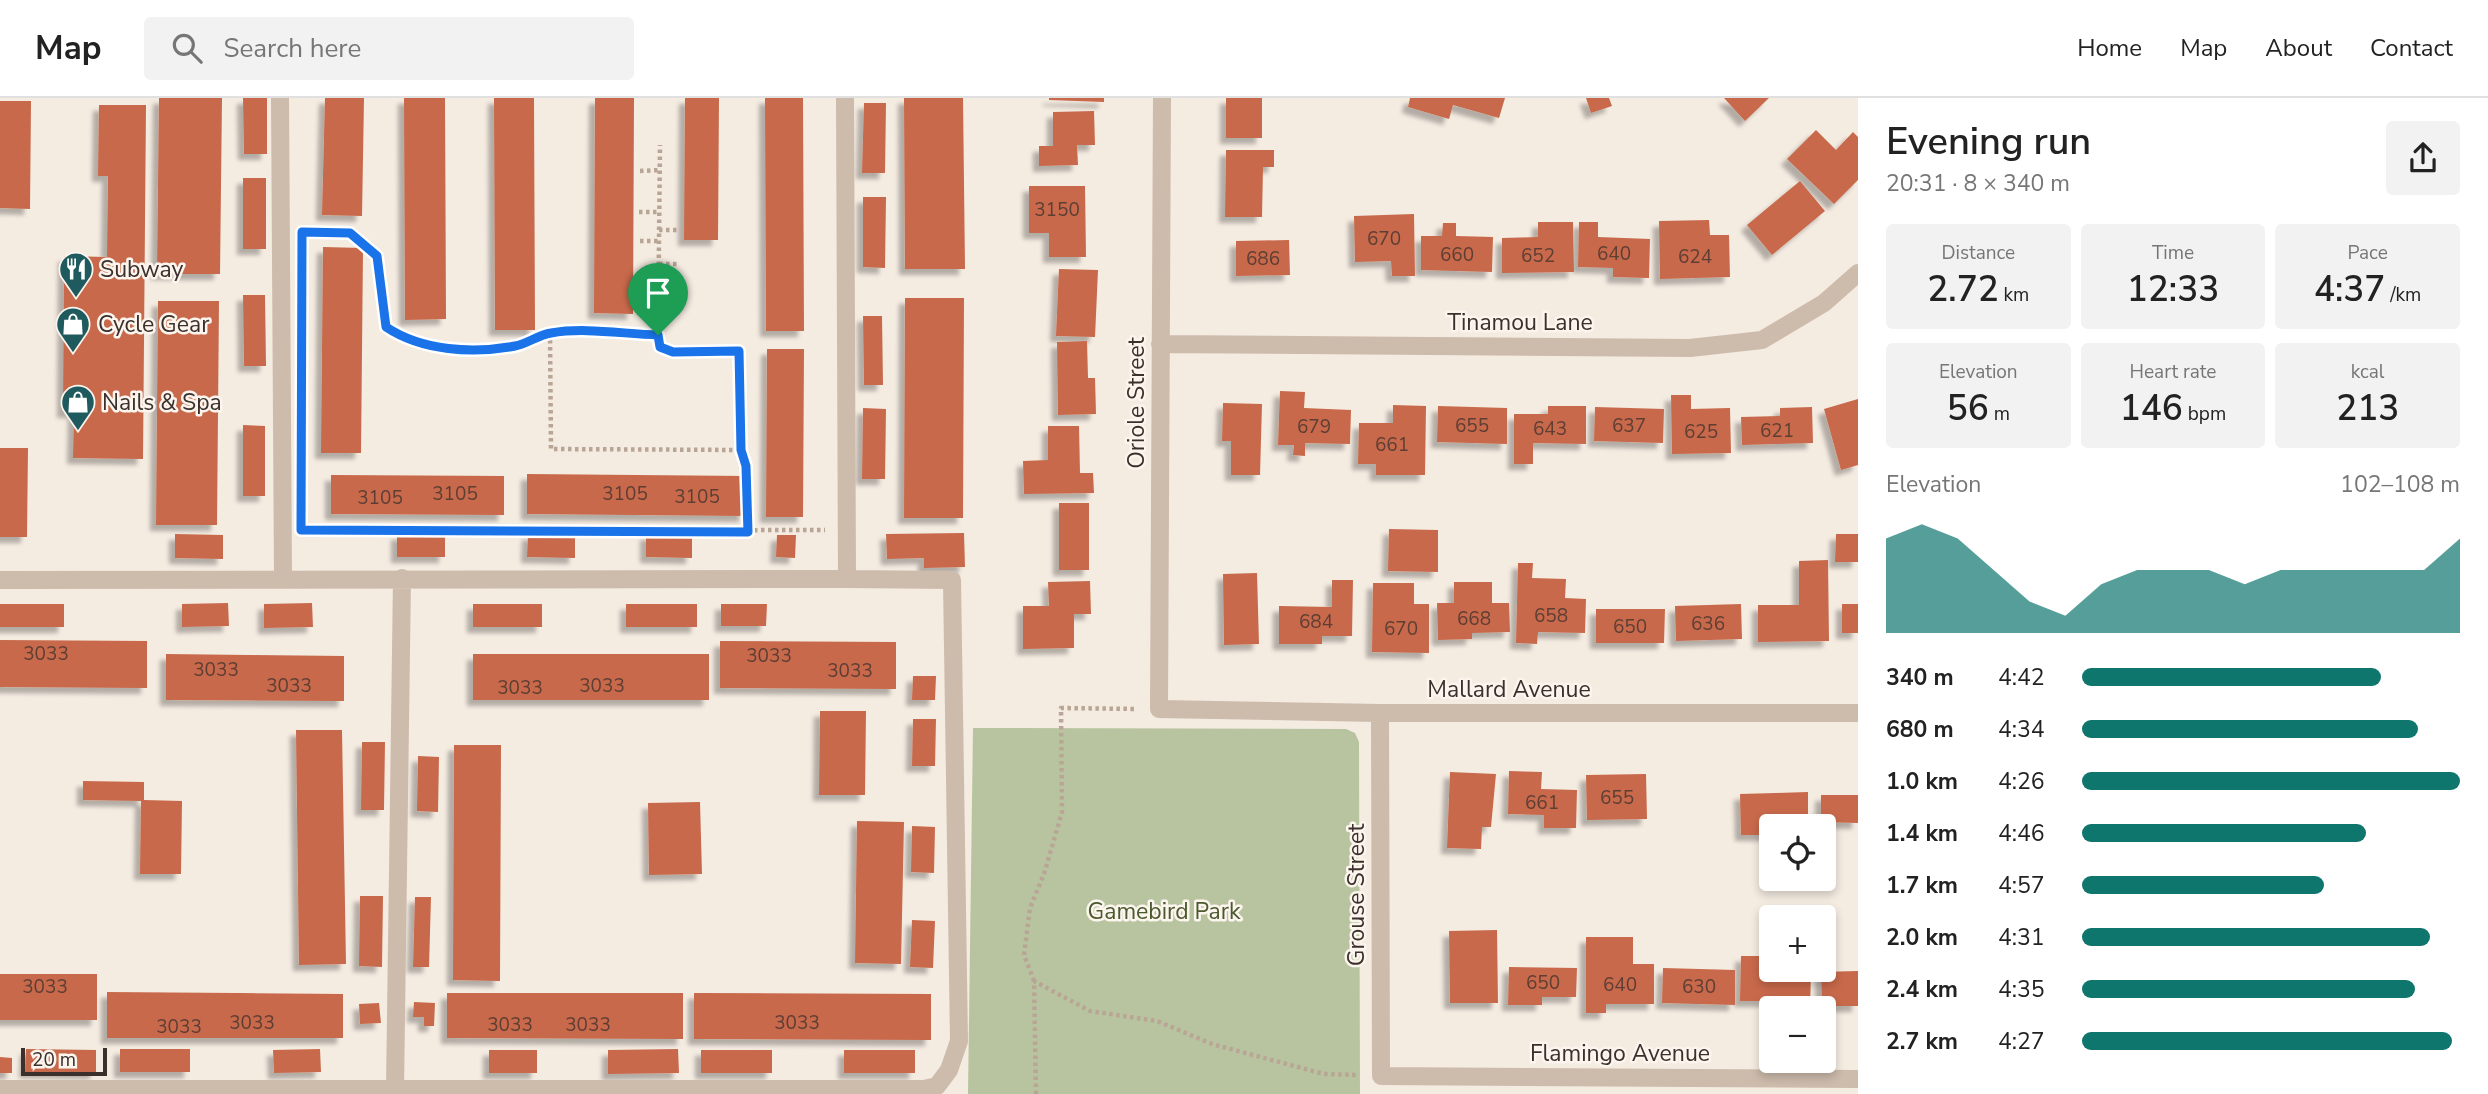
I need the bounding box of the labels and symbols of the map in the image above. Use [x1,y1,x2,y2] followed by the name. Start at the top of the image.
[1034,197,1080,223] house number: 3150
[1367,226,1401,252] house number: 670
[1597,241,1631,267] house number: 640
[1440,242,1474,268] house number: 660
[1521,243,1555,269] house number: 652
[1678,244,1712,270] house number: 624
[1246,246,1280,272] house number: 686
[57,250,95,299] restaurant icon: Subway
[100,254,183,285] place label: Subway
[628,263,688,335] pin
[54,305,92,354] shop icon: Cycle Gear
[1447,307,1593,338] street label: Tinamou Lane
[98,309,210,340] place label: Cycle Gear
[1121,336,1152,469] street label: Oriole Street
[59,383,97,432] shop icon: Nails & Spa
[102,387,222,418] place label: Nails & Spa
[1455,413,1489,439] house number: 655
[1612,413,1646,439] house number: 637
[1297,414,1331,440] house number: 679
[1533,416,1567,442] house number: 643
[1760,418,1794,444] house number: 621
[1684,419,1718,445] house number: 625
[1375,432,1409,458] house number: 661
[432,481,478,507] house number: 3105
[602,481,648,507] house number: 3105
[674,484,720,510] house number: 3105
[357,485,403,511] house number: 3105
[1534,603,1568,629] house number: 658
[1457,606,1491,632] house number: 668
[1299,609,1333,635] house number: 684
[1691,611,1725,637] house number: 636
[1613,614,1647,640] house number: 650
[1384,616,1418,642] house number: 670
[23,641,69,667] house number: 3033
[746,643,792,669] house number: 3033
[193,657,239,683] house number: 3033
[827,658,873,684] house number: 3033
[266,673,312,699] house number: 3033
[579,673,625,699] house number: 3033
[1427,674,1591,705] street label: Mallard Avenue
[497,675,543,701] house number: 3033
[1600,785,1634,811] house number: 655
[1525,790,1559,816] house number: 661
[1341,823,1372,966] street label: Grouse Street
[1088,896,1241,927] park label: Gamebird Park
[1526,970,1560,996] house number: 650
[1603,972,1637,998] house number: 640
[22,974,68,1000] house number: 3033
[1682,974,1716,1000] house number: 630
[229,1010,275,1036] house number: 3033
[774,1010,820,1036] house number: 3033
[487,1012,533,1038] house number: 3033
[565,1012,611,1038] house number: 3033
[156,1014,202,1040] house number: 3033
[1530,1038,1710,1069] street label: Flamingo Avenue
[21,1045,107,1077] scale bar

